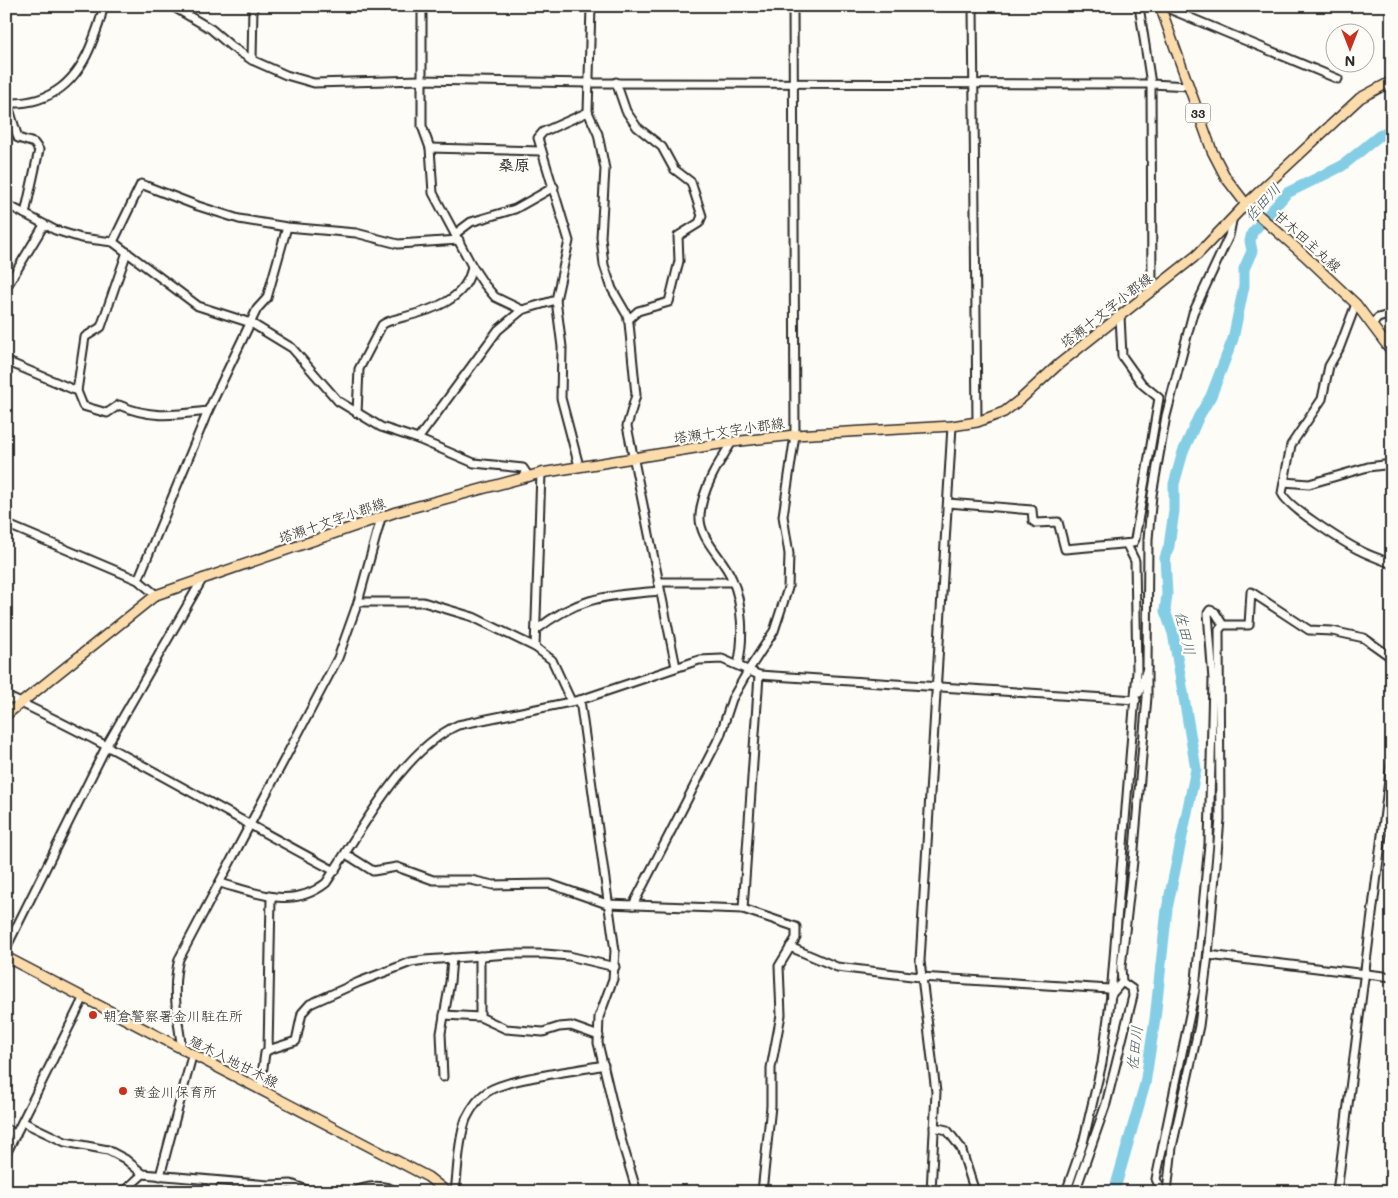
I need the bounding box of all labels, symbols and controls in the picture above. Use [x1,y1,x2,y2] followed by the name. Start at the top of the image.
[1326,22,1376,72] north arrow
[1345,52,1355,71] text: N
[1186,104,1210,122] road number: 33
[498,154,530,175] district label: 桑原
[1239,179,1285,225] water label: 佐田川
[1270,206,1346,276] street label: 甘木田主丸線
[1056,268,1156,352] street label: 塔瀬十文字小郡線
[672,413,786,447] street label: 塔瀬十文字小郡線
[276,493,388,547] street label: 塔瀬十文字小郡線
[1171,609,1201,657] water label: 佐田川
[103,1006,243,1025] place label: 朝倉警察署金川駐在所
[87,1009,99,1021] marker: 朝倉警察署金川駐在所
[1121,1024,1147,1072] water label: 佐田川
[186,1030,282,1092] street label: 殖木入地甘木線
[133,1082,217,1101] place label: 黄金川保育所
[117,1085,129,1097] marker: 黄金川保育所

